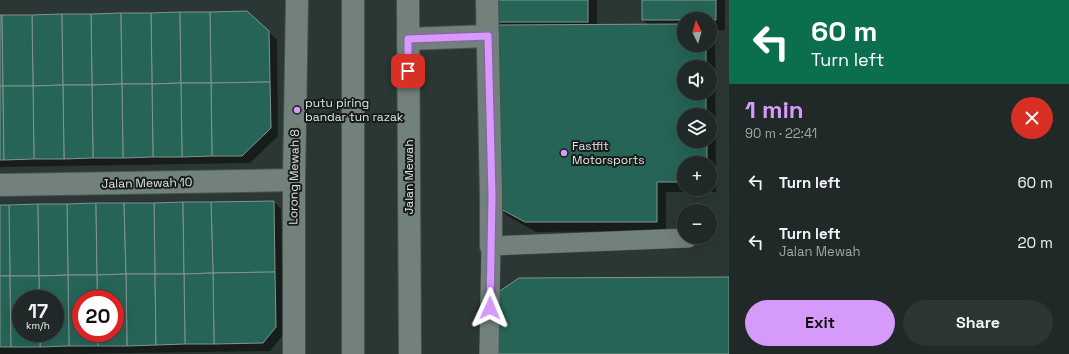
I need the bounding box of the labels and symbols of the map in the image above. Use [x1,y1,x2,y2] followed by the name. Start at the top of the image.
[677,12,717,52] north arrow
[391,54,425,88] pin
[305,95,404,125] place label: putu piring bandar tun razak
[292,105,302,115] marker: putu piring bandar tun razak
[285,129,303,225] street label: Lorong Mewah 8
[572,138,645,168] place label: Fastfit Motorsports
[401,139,417,215] street label: Jalan Mewah
[559,148,569,158] marker: Fastfit Motorsports
[101,174,193,192] street label: Jalan Mewah 10
[469,287,511,329] position arrow
[72,290,124,342] speed limit sign: 20

